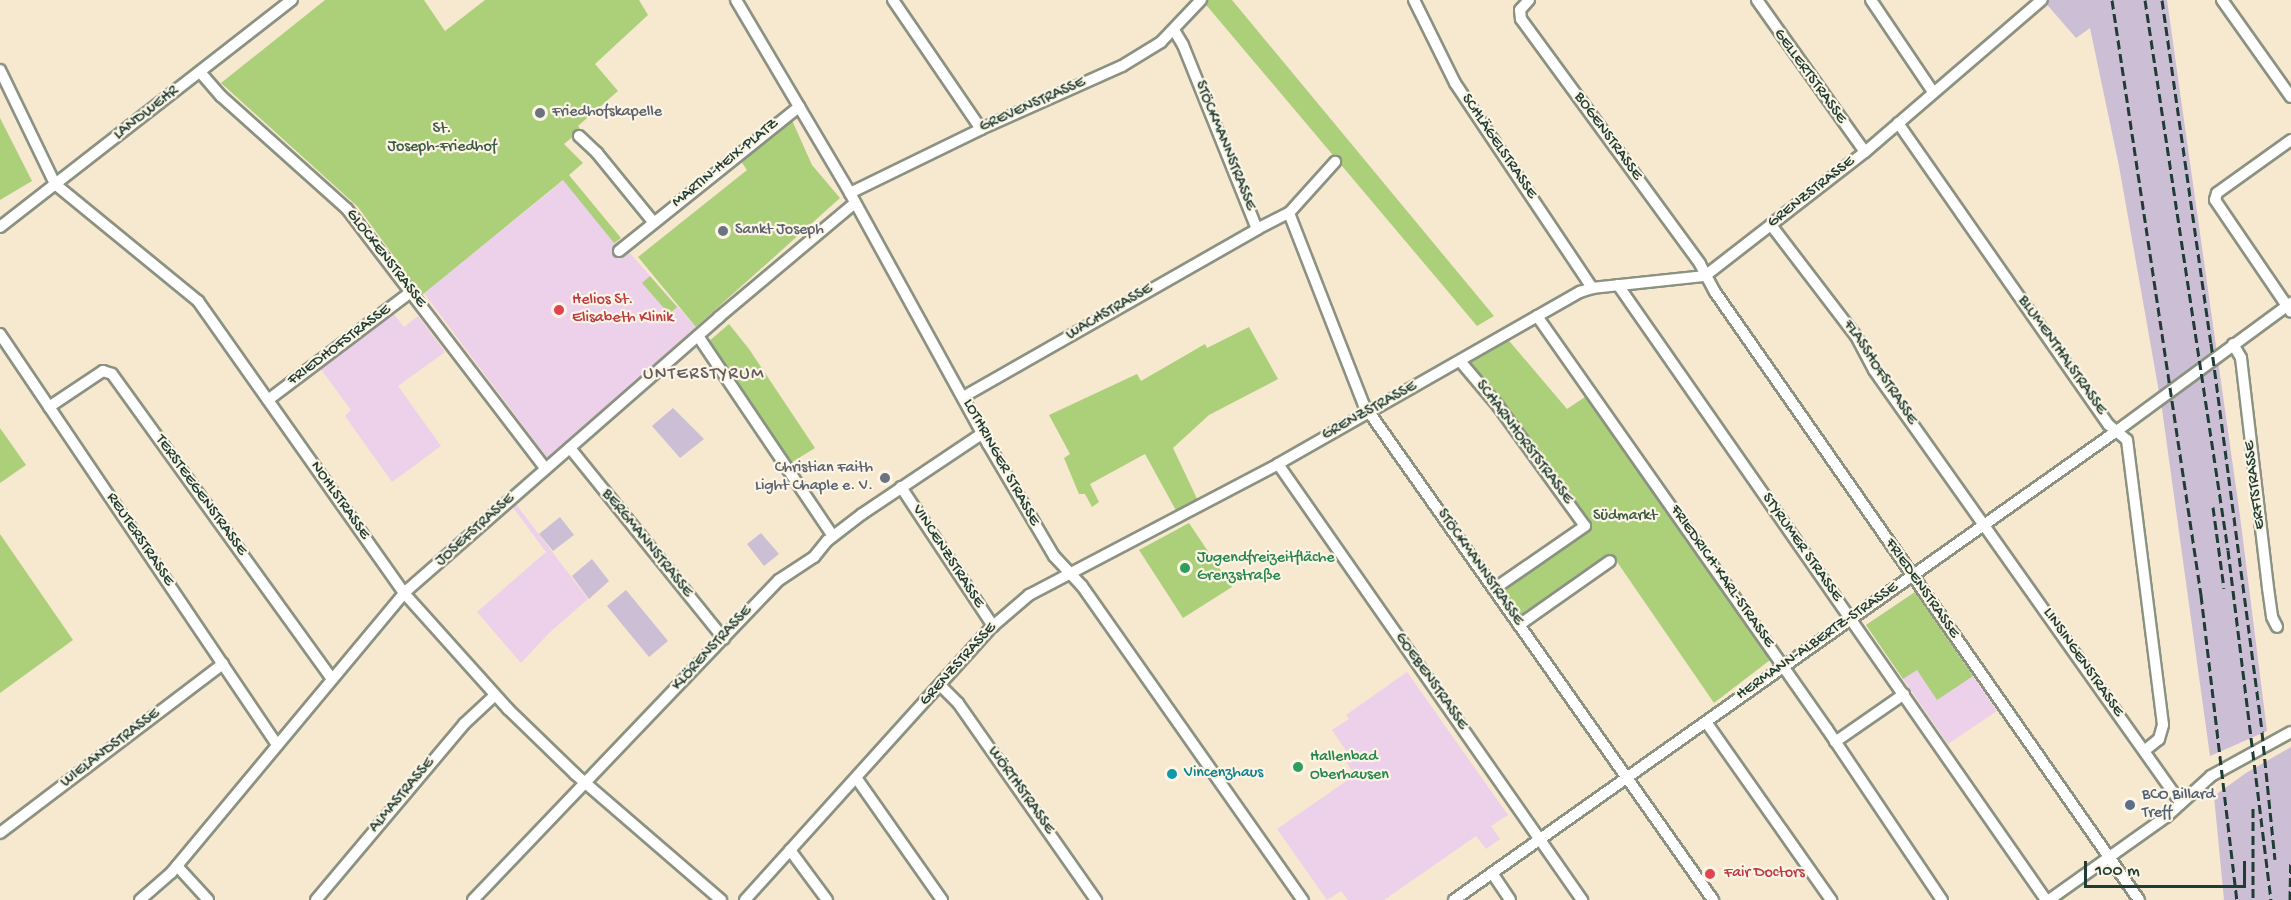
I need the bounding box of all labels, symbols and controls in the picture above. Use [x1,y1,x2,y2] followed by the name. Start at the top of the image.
[1768,26,1850,128] street label: GELLERTSTRASSE
[977,74,1089,138] street label: GREVENSTRASSE
[1189,78,1259,214] street label: STÖCKMANNSTRASSE
[111,83,183,145] street label: LANDWEHR
[1569,89,1645,185] street label: BOGENSTRASSE
[1456,91,1540,203] street label: SCHLÄGELSTRASSE
[552,103,662,123] place label: Friedhofskapelle
[533,106,547,120] marker: Friedhofskapelle
[669,115,783,213] street label: MARTIN-HEIX-PLATZ
[387,120,497,158] park label: St. Joseph-Friedhof
[1765,153,1859,233] street label: GRENZSTRASSE
[341,206,429,312] street label: GLOCKENSTRASSE
[735,221,824,241] place label: Sankt Joseph
[716,224,730,238] marker: Sankt Joseph
[1063,280,1157,346] street label: WACHSTRASSE
[572,291,673,329] place label: Helios St. Elisabeth Klinik
[2013,293,2109,419] street label: BLUMENTHALSTRASSE
[285,301,395,391] street label: FRIEDHOFSTRASSE
[550,301,568,319] marker: Helios St. Elisabeth Klinik
[1838,317,1920,429] street label: FLASSHOFSTRASSE
[643,364,765,386] district label: UNTERSTYRUM
[1470,377,1576,509] street label: SCHARNHORSTSTRASSE
[1319,378,1421,446] street label: GRENZSTRASSE
[957,396,1043,530] street label: LOTHRINGER STRASSE
[150,432,250,560] street label: TERSTEEGENSTRASSE
[2241,440,2271,530] street label: ERFTSTRASSE
[305,458,373,544] street label: NOHLSTRASSE
[755,459,873,497] place label: Christian Faith Light Chaple e. V.
[878,471,892,485] marker: Christian Faith Light Chaple e. V.
[596,486,696,602] street label: BERGMANNSTRASSE
[101,490,177,590] street label: REUTERSTRASSE
[432,490,520,572] street label: JOSEFSTRASSE
[1756,490,1846,606] street label: STYRUMER STRASSE
[907,502,987,612] street label: VINCENZSTRASSE
[1664,502,1778,652] street label: FRIEDRICH-KARL-STRASSE
[1431,506,1527,630] street label: STÖCKMANNSTRASSE
[1593,507,1657,527] park label: Südmarkt
[1879,535,1963,643] street label: FRIEDENSTRASSE
[1197,549,1335,587] place label: Jugendfreizeitfläche Grenzstraße
[1178,561,1192,575] marker: Jugendfreizeitfläche Grenzstraße
[1733,579,1903,705] street label: HERMANN-ALBERTZ-STRASSE
[669,602,757,696] street label: KLÖRENSTRASSE
[2037,605,2127,721] street label: LINSINGENSTRASSE
[917,619,1001,711] street label: GRENZSTRASSE
[1389,630,1471,734] street label: GOEBENSTRASSE
[57,705,165,793] street label: WIELANDSTRASSE
[983,743,1057,839] street label: WÖRTHSTRASSE
[1310,748,1389,786] place label: Hallenbad Oberhausen
[366,755,440,837] street label: ALMASTRASSE
[1291,760,1305,774] marker: Hallenbad Oberhausen
[1184,764,1263,784] place label: Vincenzhaus
[1165,767,1179,781] marker: Vincenzhaus
[2142,786,2215,824] place label: BCO Billard Treff
[2123,798,2137,812] marker: BCO Billard Treff
[2087,849,2249,887] scale bar
[2095,861,2140,882] text: 100 m
[1724,864,1805,884] place label: Fair Doctors
[1701,865,1719,883] marker: Fair Doctors

